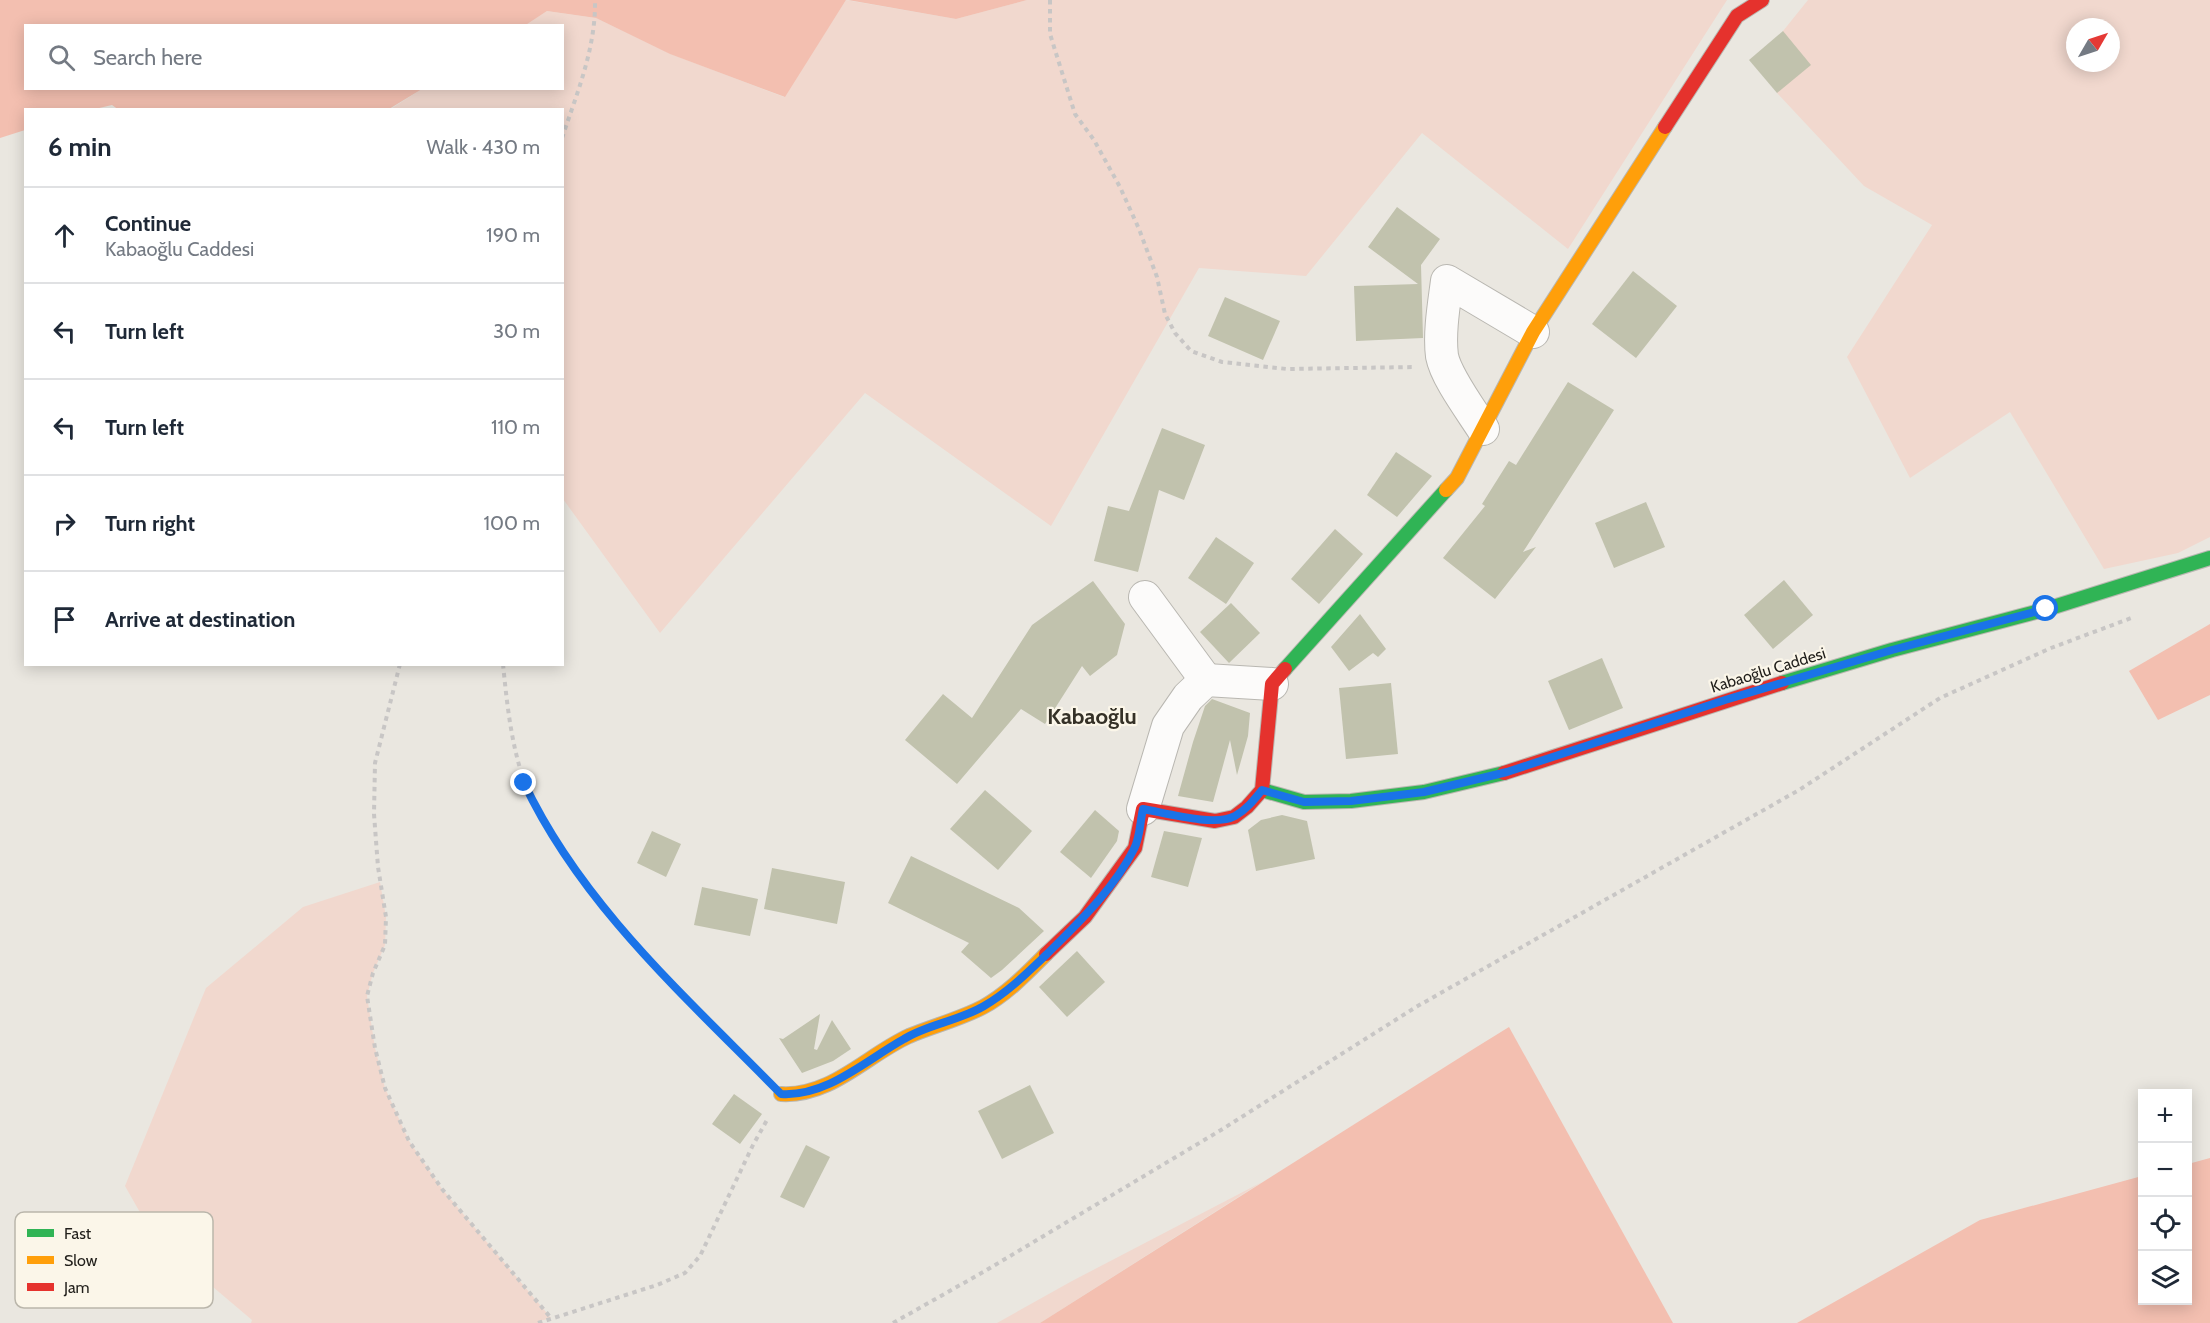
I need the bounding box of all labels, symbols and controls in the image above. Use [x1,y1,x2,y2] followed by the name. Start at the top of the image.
[2066,18,2120,72] north arrow
[24,24,564,90] search box
[45,41,78,74] icon: search
[93,44,202,71] text: Search here
[48,131,112,163] text: 6 min
[426,135,540,159] text: Walk · 430 m
[105,210,191,237] text: Continue
[48,219,81,252] icon: ahead
[486,223,540,247] text: 190 m
[105,237,254,261] text: Kabaoğlu Caddesi
[48,315,81,348] icon: left
[105,318,184,345] text: Turn left
[493,319,540,343] text: 30 m
[48,411,81,444] icon: left
[105,414,184,441] text: Turn left
[491,415,540,439] text: 110 m
[48,507,81,540] icon: right
[105,510,195,537] text: Turn right
[484,511,540,535] text: 100 m
[2032,595,2058,621] route start
[48,603,81,636] icon: arrive
[105,606,295,633] text: Arrive at destination
[1708,643,1828,697] street label: Kabaoğlu Caddesi
[1047,703,1137,730] district label: Kabaoğlu
[510,769,536,795] route end
[2138,1089,2192,1305] map controls
[2138,1089,2192,1143] button: +
[2138,1143,2192,1197] button: −
[2138,1197,2192,1251] button: locate
[15,1212,213,1308] legend
[64,1224,92,1243] text: Fast
[64,1251,98,1270] text: Slow
[2138,1251,2192,1305] button: layers
[63,1278,90,1297] text: Jam

